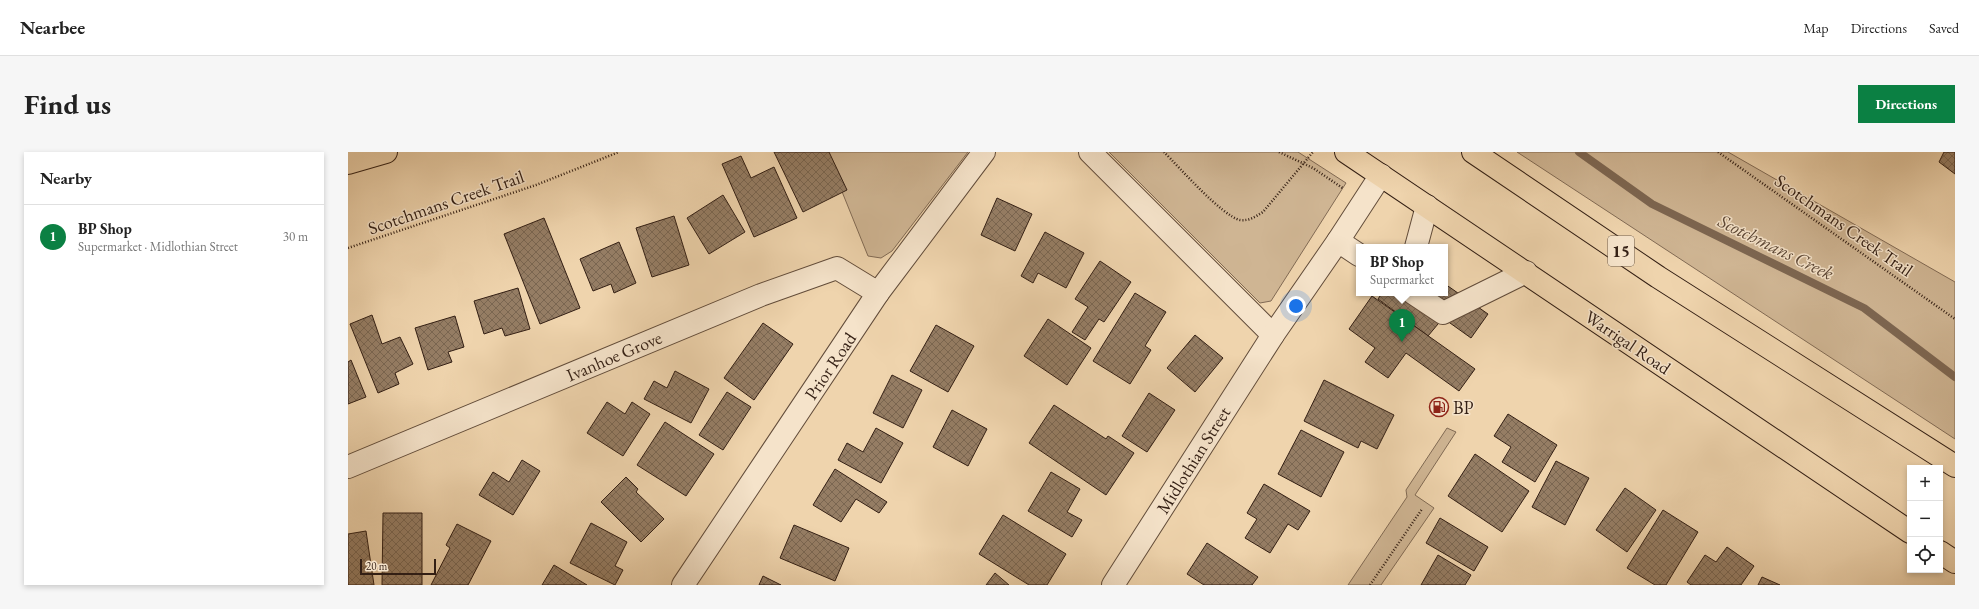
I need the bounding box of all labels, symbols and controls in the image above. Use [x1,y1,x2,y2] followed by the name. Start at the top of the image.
[20,15,85,40] text: Nearbee
[1803,19,1829,37] text: Map
[1851,19,1907,37] text: Directions
[1929,19,1959,37] text: Saved
[1858,85,1955,123] button: Directions
[24,86,111,122] text: Find us
[365,165,527,239] street label: Scotchmans Creek Trail
[40,167,92,189] text: Nearby
[1771,169,1917,281] street label: Scotchmans Creek Trail
[1715,209,1837,285] water label: Scotchmans Creek
[78,219,132,238] text: BP Shop
[50,228,56,245] text: 1
[283,228,308,245] text: 30 m
[1608,236,1634,266] road number: 15
[78,238,238,255] text: Supermarket · Midlothian Street
[1356,244,1448,296] popup
[1370,252,1424,271] text: BP Shop
[1370,271,1434,288] text: Supermarket
[1286,296,1306,316] your location
[1581,305,1676,380] street label: Warrigal Road
[1389,309,1415,342] pin: 1
[563,326,665,386] street label: Ivanhoe Grove
[799,327,861,404] street label: Prior Road
[1428,396,1450,418] fuel station icon: BP
[1453,396,1474,419] place label: BP
[1151,402,1235,518] street label: Midlothian Street
[1907,465,1943,573] map controls
[1907,465,1943,501] button: +
[1907,501,1943,537] button: −
[1907,537,1943,573] button: locate
[360,557,436,576] scale bar
[366,559,387,573] text: 20 m

